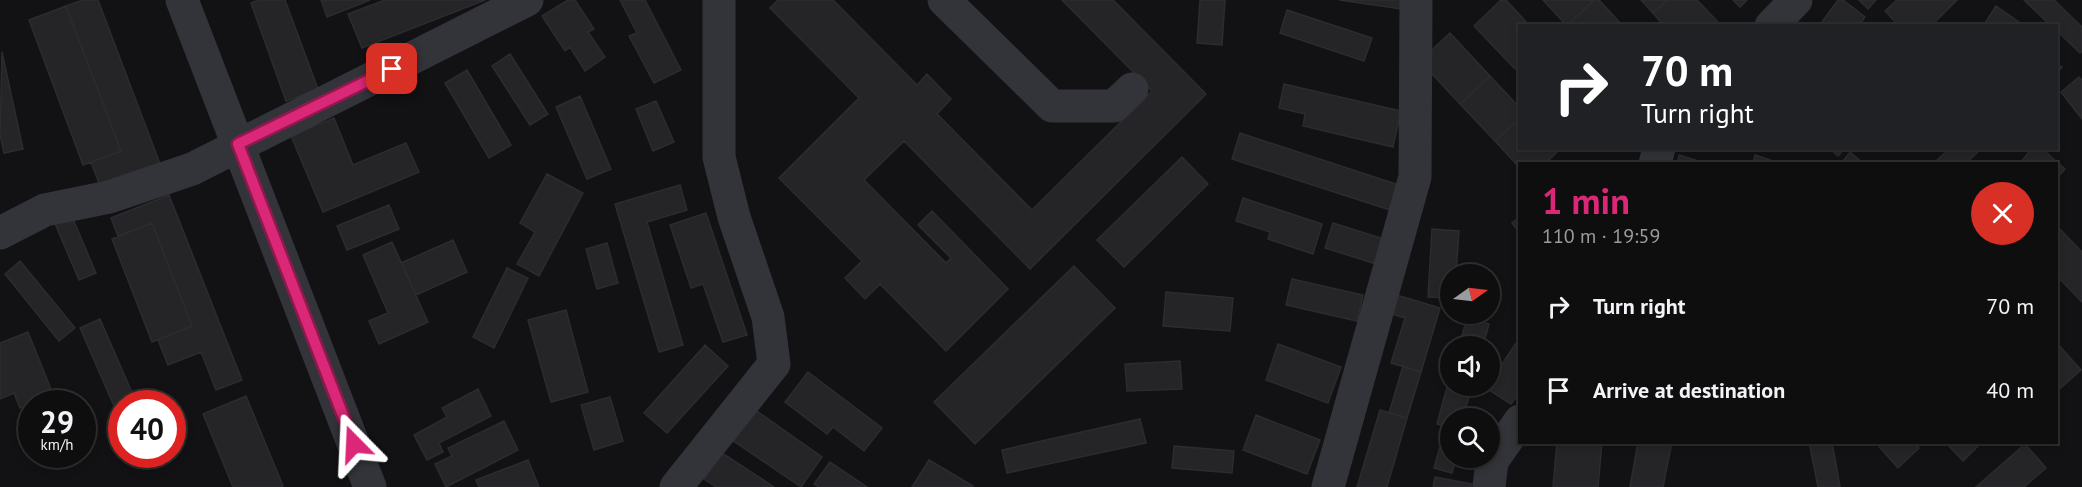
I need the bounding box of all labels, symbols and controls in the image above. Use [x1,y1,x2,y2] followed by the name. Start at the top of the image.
[366,43,417,94] pin
[1641,43,1733,98] text: 70 m
[1542,48,1620,126] icon: right
[375,52,408,85] icon: arrive
[1641,96,1754,130] text: Turn right
[1542,177,1630,224] text: 1 min
[1971,182,2034,245] button: close
[1542,223,1660,249] text: 110 m · 19:59
[1440,264,1500,324] north arrow
[1440,264,1500,468] map controls
[1542,290,1575,323] icon: right
[1593,292,1685,320] text: Turn right
[1986,292,2034,320] text: 70 m
[1440,336,1500,396] button: sound
[1542,374,1575,407] icon: arrive
[1593,376,1785,404] text: Arrive at destination
[1986,376,2034,404] text: 40 m
[108,390,186,468] speed limit sign: 40
[40,402,74,441] text: 29
[1440,408,1500,468] button: search
[322,412,386,476] position arrow
[41,435,73,454] text: km/h

